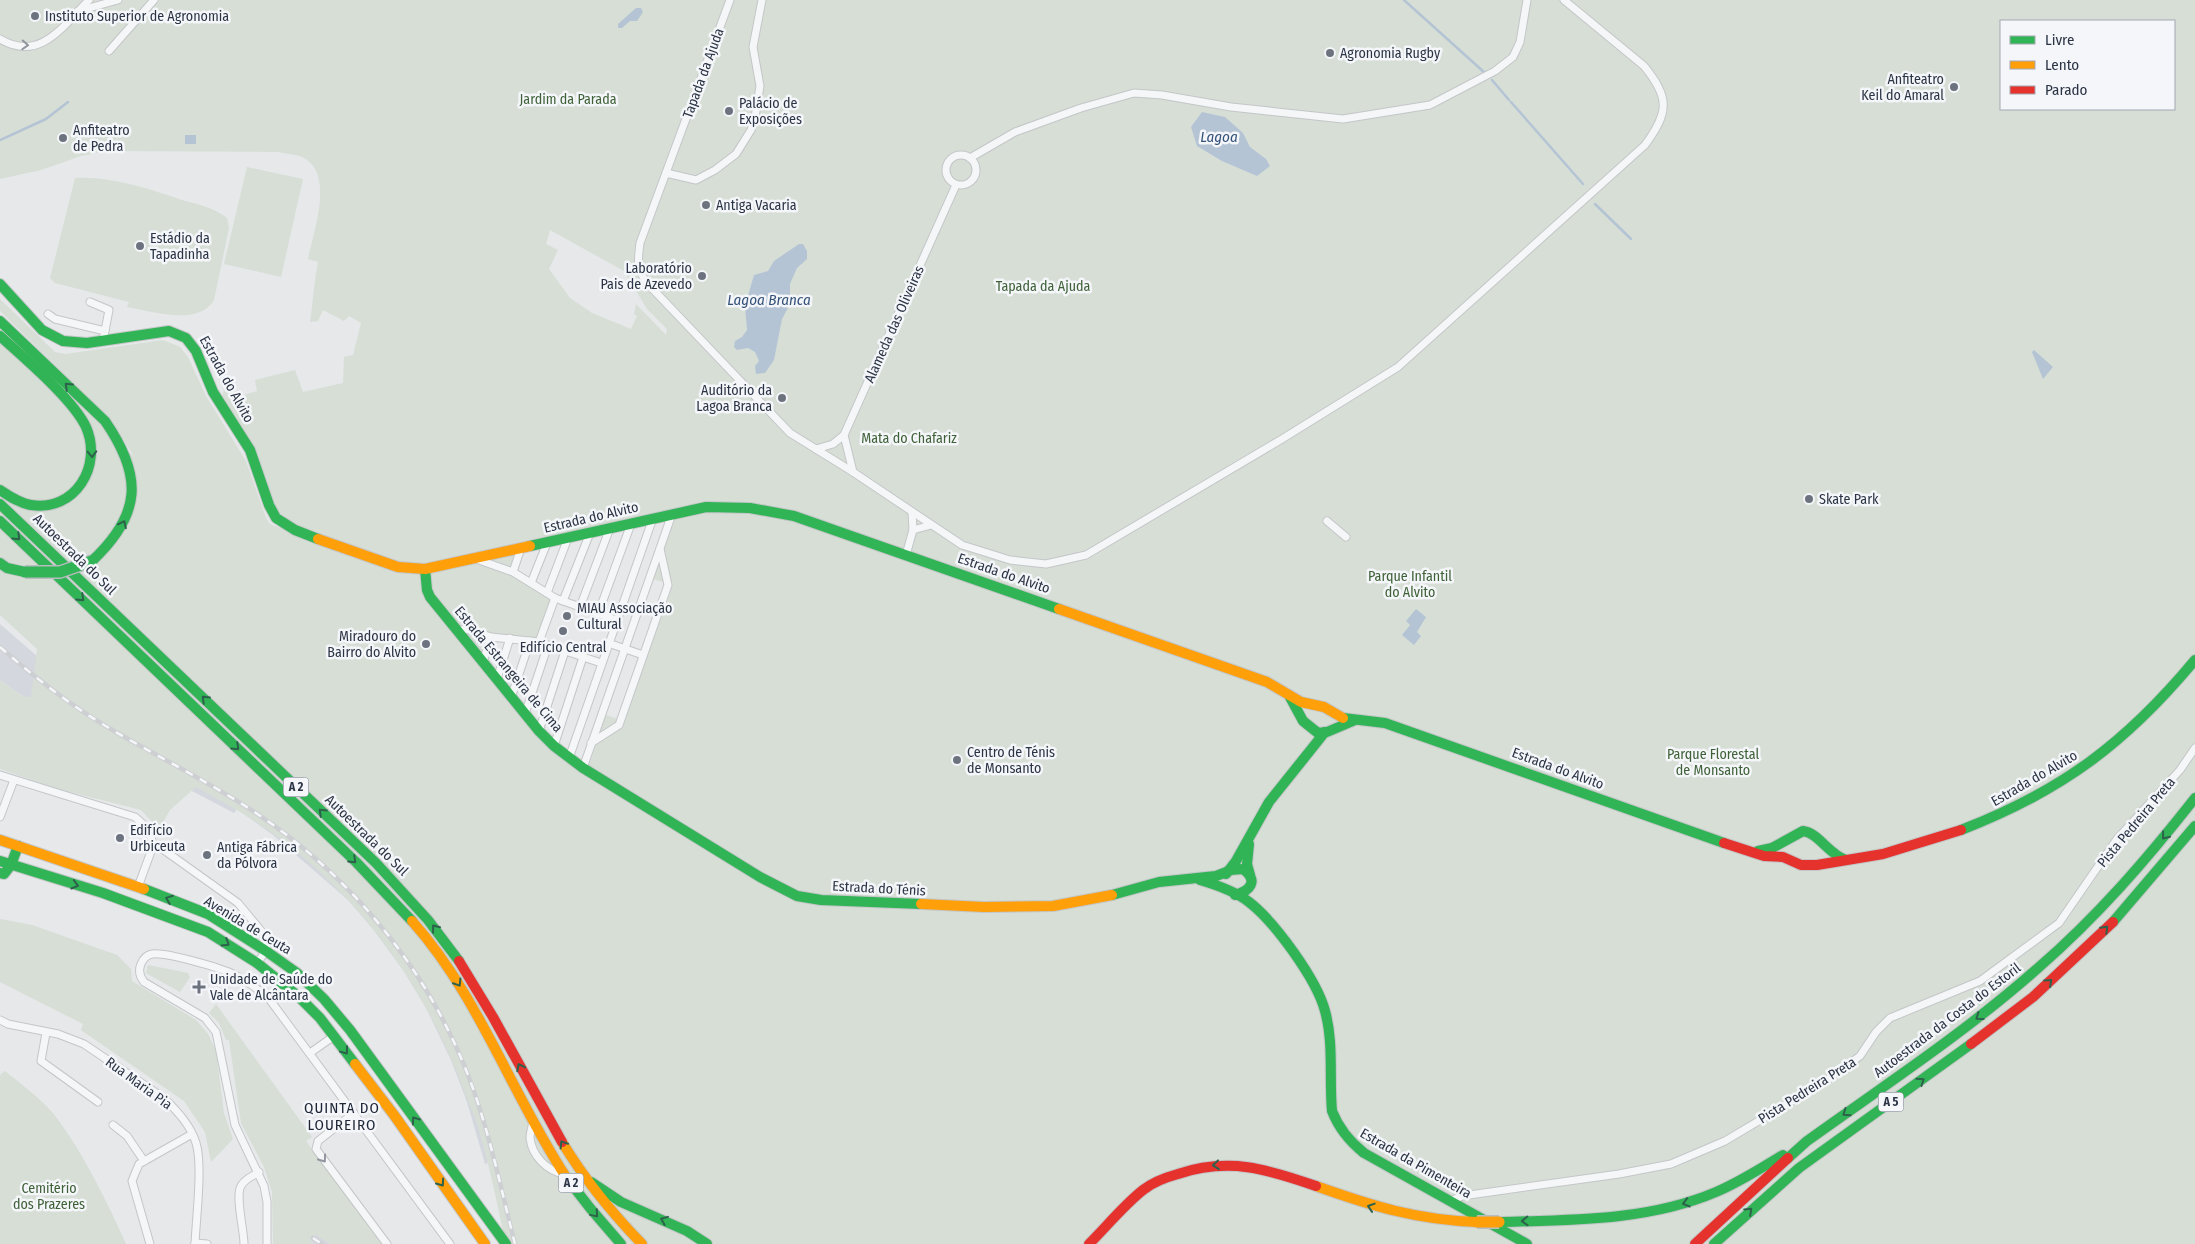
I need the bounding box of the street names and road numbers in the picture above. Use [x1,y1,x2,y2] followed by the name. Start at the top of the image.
[679,26,728,121] street label: Tapada da Ajuda
[861,263,928,385] street label: Alameda das Oliveiras
[196,333,257,426] street label: Estrada do Alvito
[542,498,640,537] street label: Estrada do Alvito
[30,510,120,599] street label: Autoestrada do Sul
[955,550,1052,597] street label: Estrada do Alvito
[451,603,566,736] street label: Estrada Estrangeira de Cima
[1510,744,1606,793] street label: Estrada do Alvito
[1988,747,2080,810] street label: Estrada do Alvito
[2094,774,2179,871] street label: Pista Pedreira Preta
[284,778,308,796] road number: A 2
[322,791,412,880] street label: Autoestrada do Sul
[832,878,926,899] street label: Estrada do Ténis
[201,893,295,958] street label: Avenida de Ceuta
[1870,959,2024,1081] street label: Autoestrada da Costa do Estoril
[1755,1053,1859,1127] street label: Pista Pedreira Preta
[102,1054,175,1113] street label: Rua Maria Pia
[1878,1092,1904,1112] road number: A 5
[1357,1125,1475,1202] street label: Estrada da Pimenteira
[558,1174,584,1192] road number: A 2

